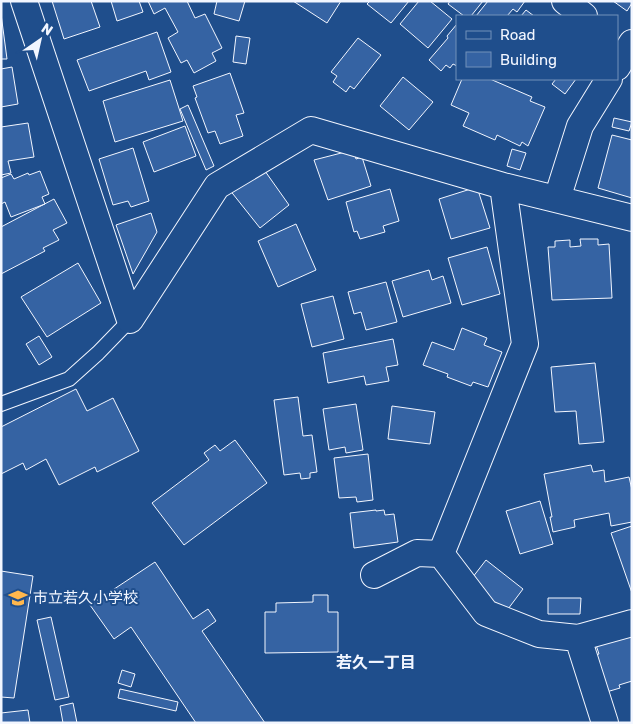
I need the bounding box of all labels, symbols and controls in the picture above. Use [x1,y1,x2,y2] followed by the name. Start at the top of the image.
[15,15,65,65] north arrow
[456,15,618,80] legend
[38,20,56,40] text: N
[500,26,536,44] text: Road
[500,51,557,69] text: Building
[7,587,29,609] school or university icon: 市立若久小学校
[33,589,138,607] place label: 市立若久小学校
[336,653,416,672] district label: 若久一丁目

